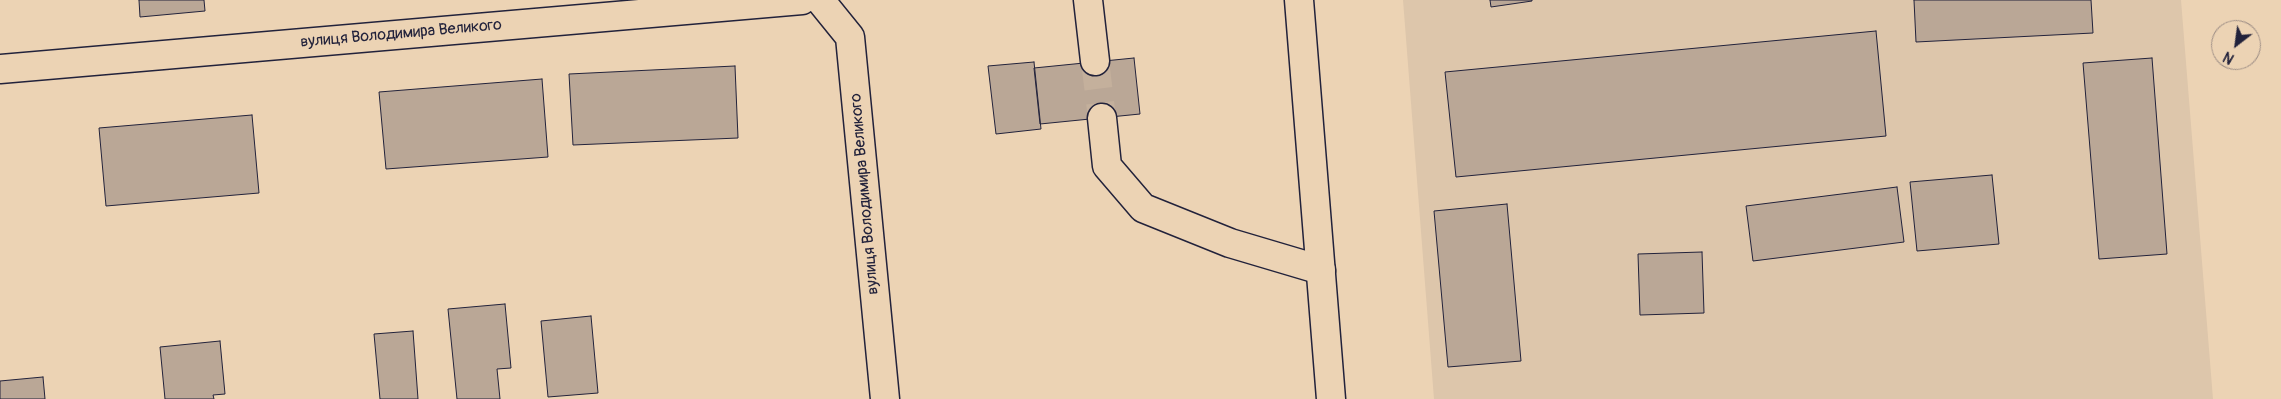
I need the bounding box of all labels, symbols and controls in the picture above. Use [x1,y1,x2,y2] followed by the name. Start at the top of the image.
[299,16,503,52] street label: вулиця Володимира Великого
[2211,20,2261,70] north arrow
[2220,48,2237,67] text: N
[847,92,883,296] street label: вулиця Володимира Великого

